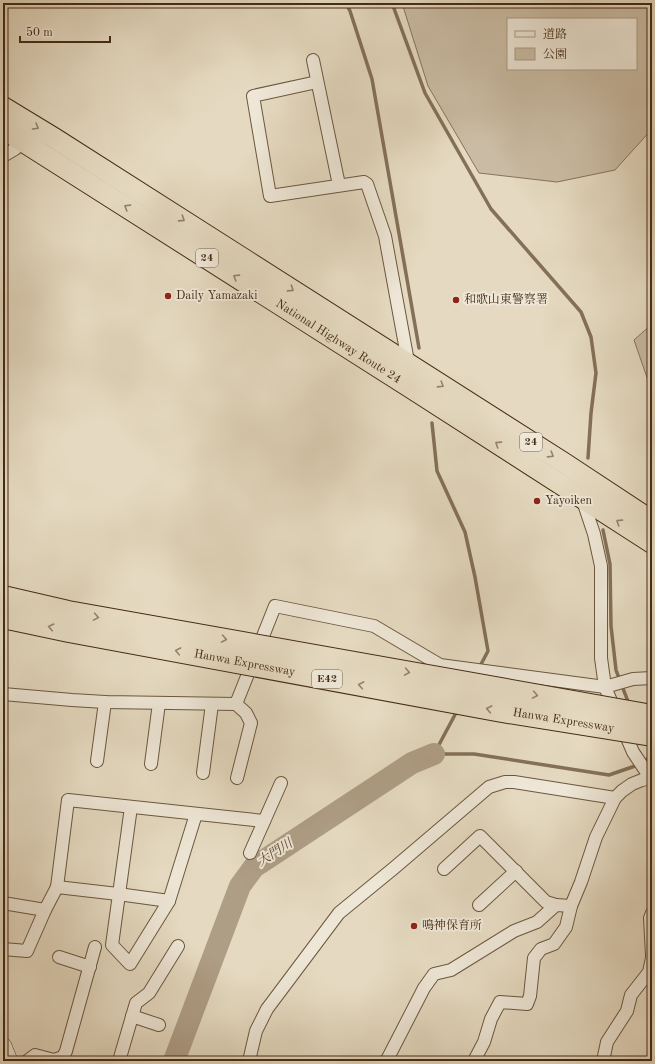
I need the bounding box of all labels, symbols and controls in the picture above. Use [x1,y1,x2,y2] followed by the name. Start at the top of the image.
[20,18,110,44] scale bar
[507,18,637,70] legend
[26,26,53,39] text: 50 m
[543,27,567,41] text: 道路
[543,48,567,61] text: 公園
[32,123,39,130] one-way arrow
[124,204,131,212] one-way arrow
[178,215,185,222] one-way arrow
[196,249,218,267] road number: 24
[233,274,240,281] one-way arrow
[287,285,294,292] one-way arrow
[176,290,258,302] place label: Daily Yamazaki
[163,291,173,301] marker: Daily Yamazaki
[464,292,548,306] place label: 和歌山東警察署
[451,295,461,305] marker: 和歌山東警察署
[273,298,403,386] street label: National Highway Route 24
[437,380,444,388] one-way arrow
[520,433,542,451] road number: 24
[495,441,502,449] one-way arrow
[547,450,554,457] one-way arrow
[545,495,592,507] place label: Yayoiken
[532,496,542,506] marker: Yayoiken
[616,519,623,527] one-way arrow
[93,612,99,621] one-way arrow
[48,623,54,631] one-way arrow
[221,635,227,643] one-way arrow
[175,647,182,656] one-way arrow
[193,648,297,679] street label: Hanwa Expressway
[404,667,410,676] one-way arrow
[312,670,342,688] road number: E42
[358,681,364,690] one-way arrow
[532,690,538,699] one-way arrow
[486,705,492,713] one-way arrow
[512,707,616,735] street label: Hanwa Expressway
[255,835,297,869] water label: 大門川
[422,918,482,932] place label: 鳴神保育所
[409,921,419,931] marker: 鳴神保育所

